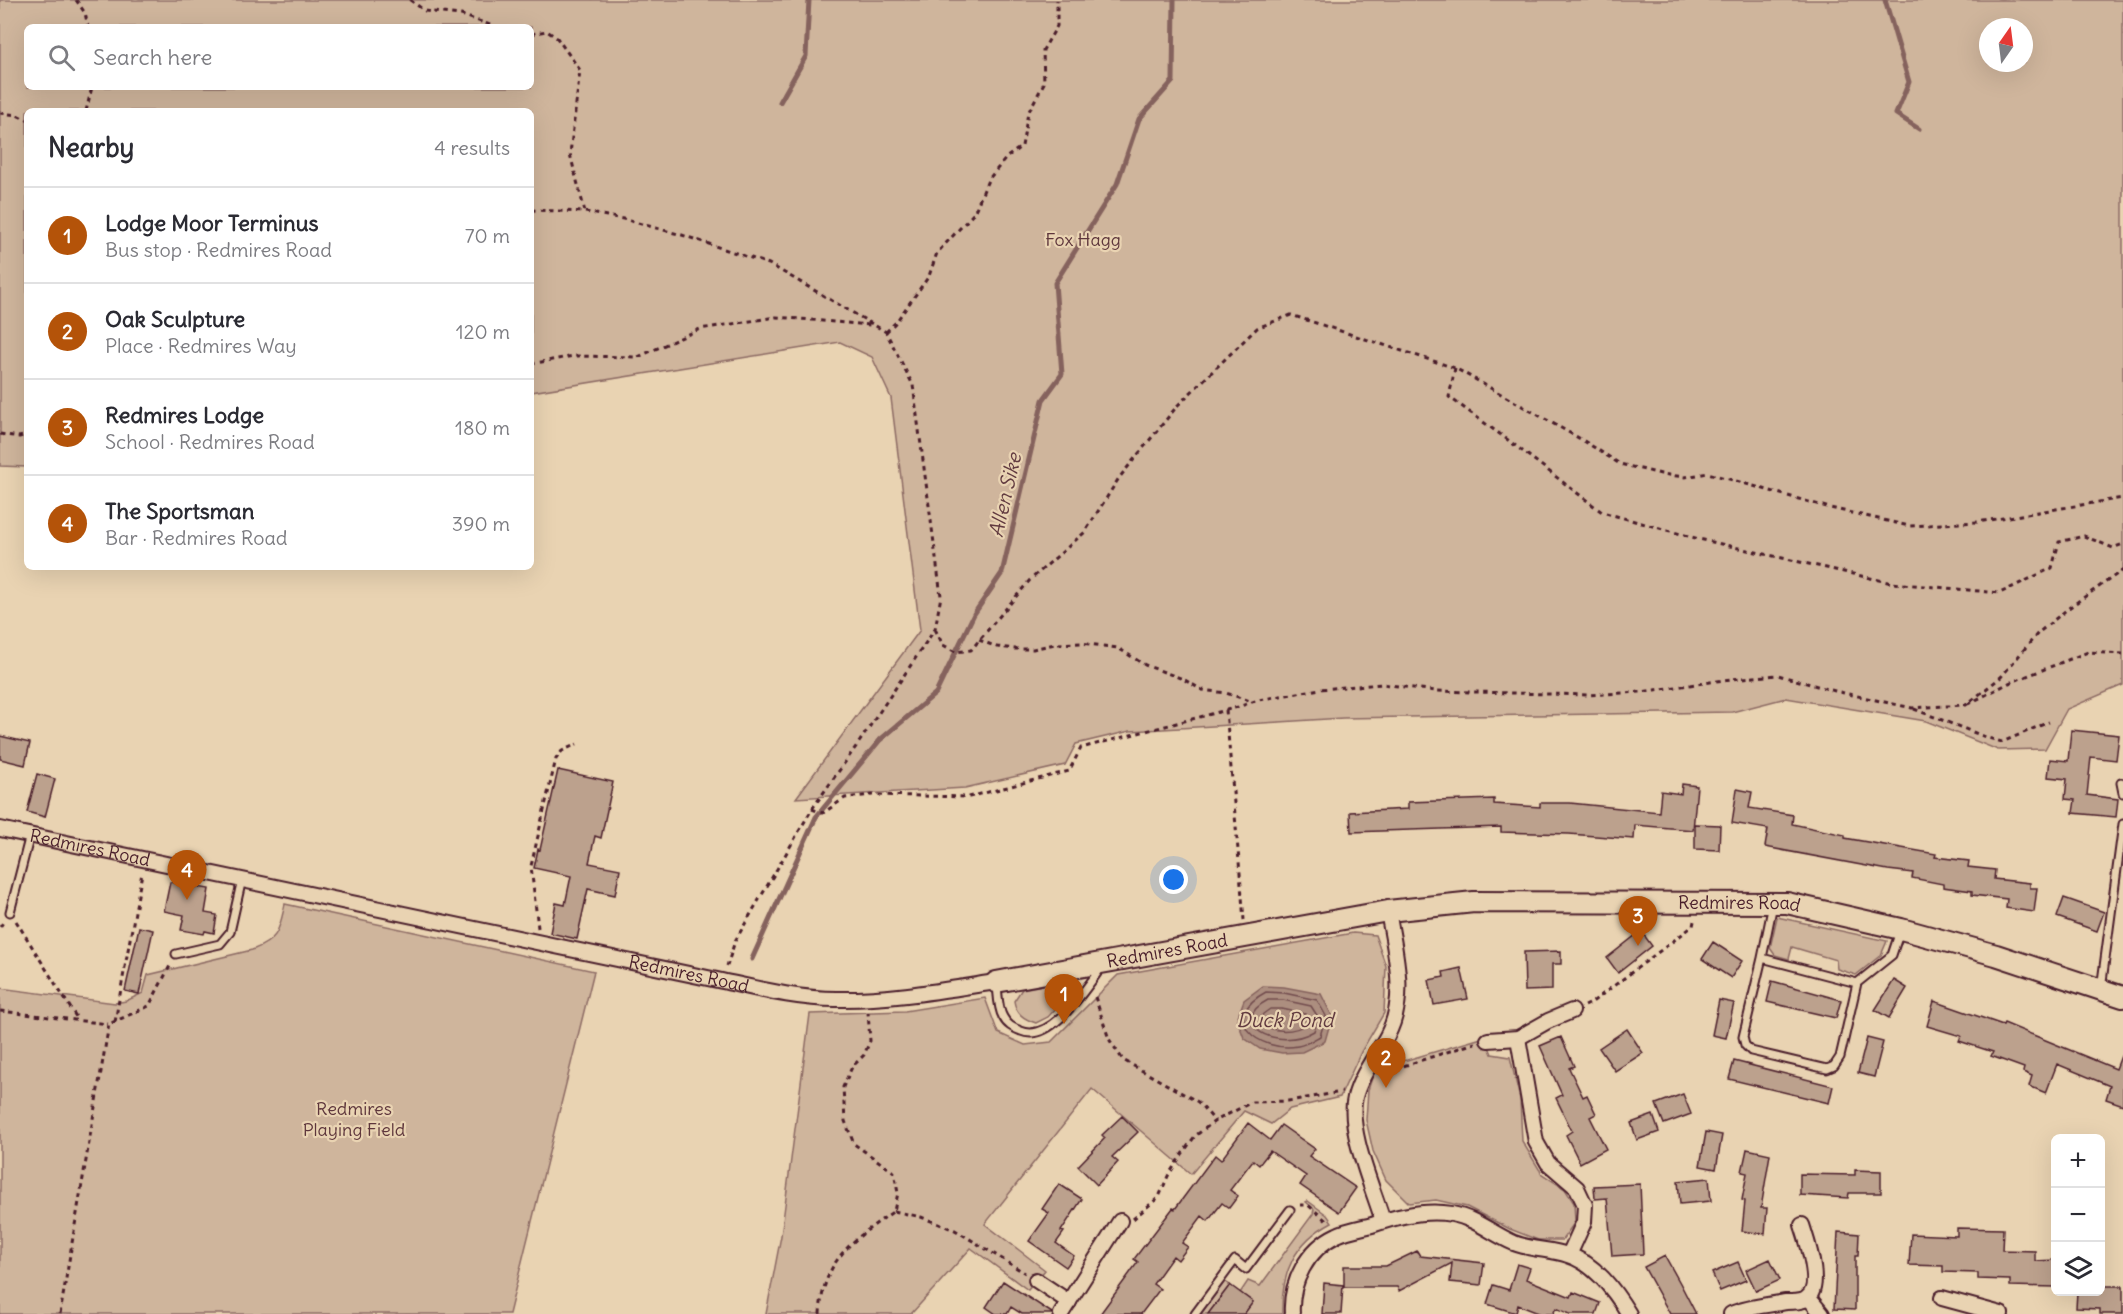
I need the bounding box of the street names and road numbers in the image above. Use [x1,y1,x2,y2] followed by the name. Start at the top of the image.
[28,824,153,871] street label: Redmires Road
[1678,891,1803,917] street label: Redmires Road
[1105,928,1230,973] street label: Redmires Road
[627,950,752,998] street label: Redmires Road

